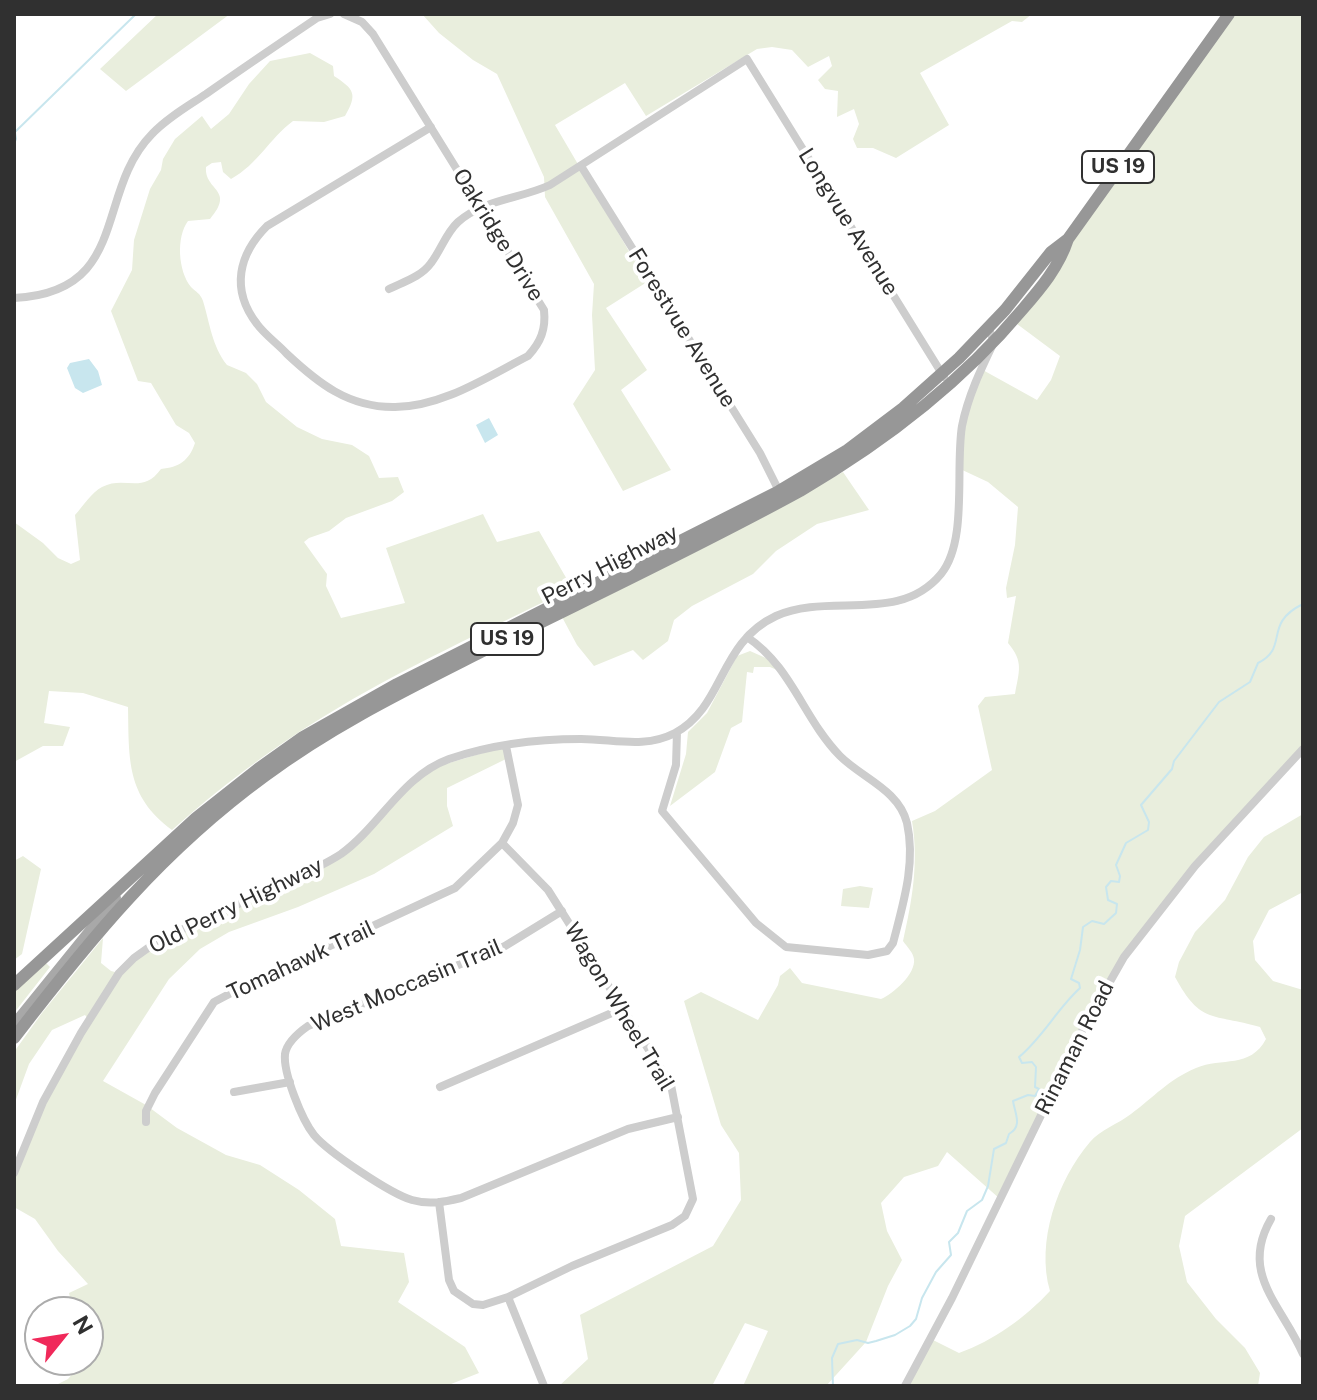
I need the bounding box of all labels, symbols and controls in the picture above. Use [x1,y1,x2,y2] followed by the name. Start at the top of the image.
[792,144,904,300] street label: Longvue Avenue
[1082,151,1154,183] road number: US 19
[447,164,549,306] street label: Oakridge Drive
[622,244,742,412] street label: Forestvue Avenue
[537,519,683,611] street label: Perry Highway
[471,623,543,655] road number: US 19
[145,852,327,960] street label: Old Perry Highway
[223,915,379,1007] street label: Tomahawk Trail
[558,918,680,1096] street label: Wagon Wheel Trail
[308,934,506,1038] street label: West Moccasin Trail
[1030,977,1120,1119] street label: Rinaman Road
[24,1296,104,1376] north arrow
[67,1311,99,1339] text: N

